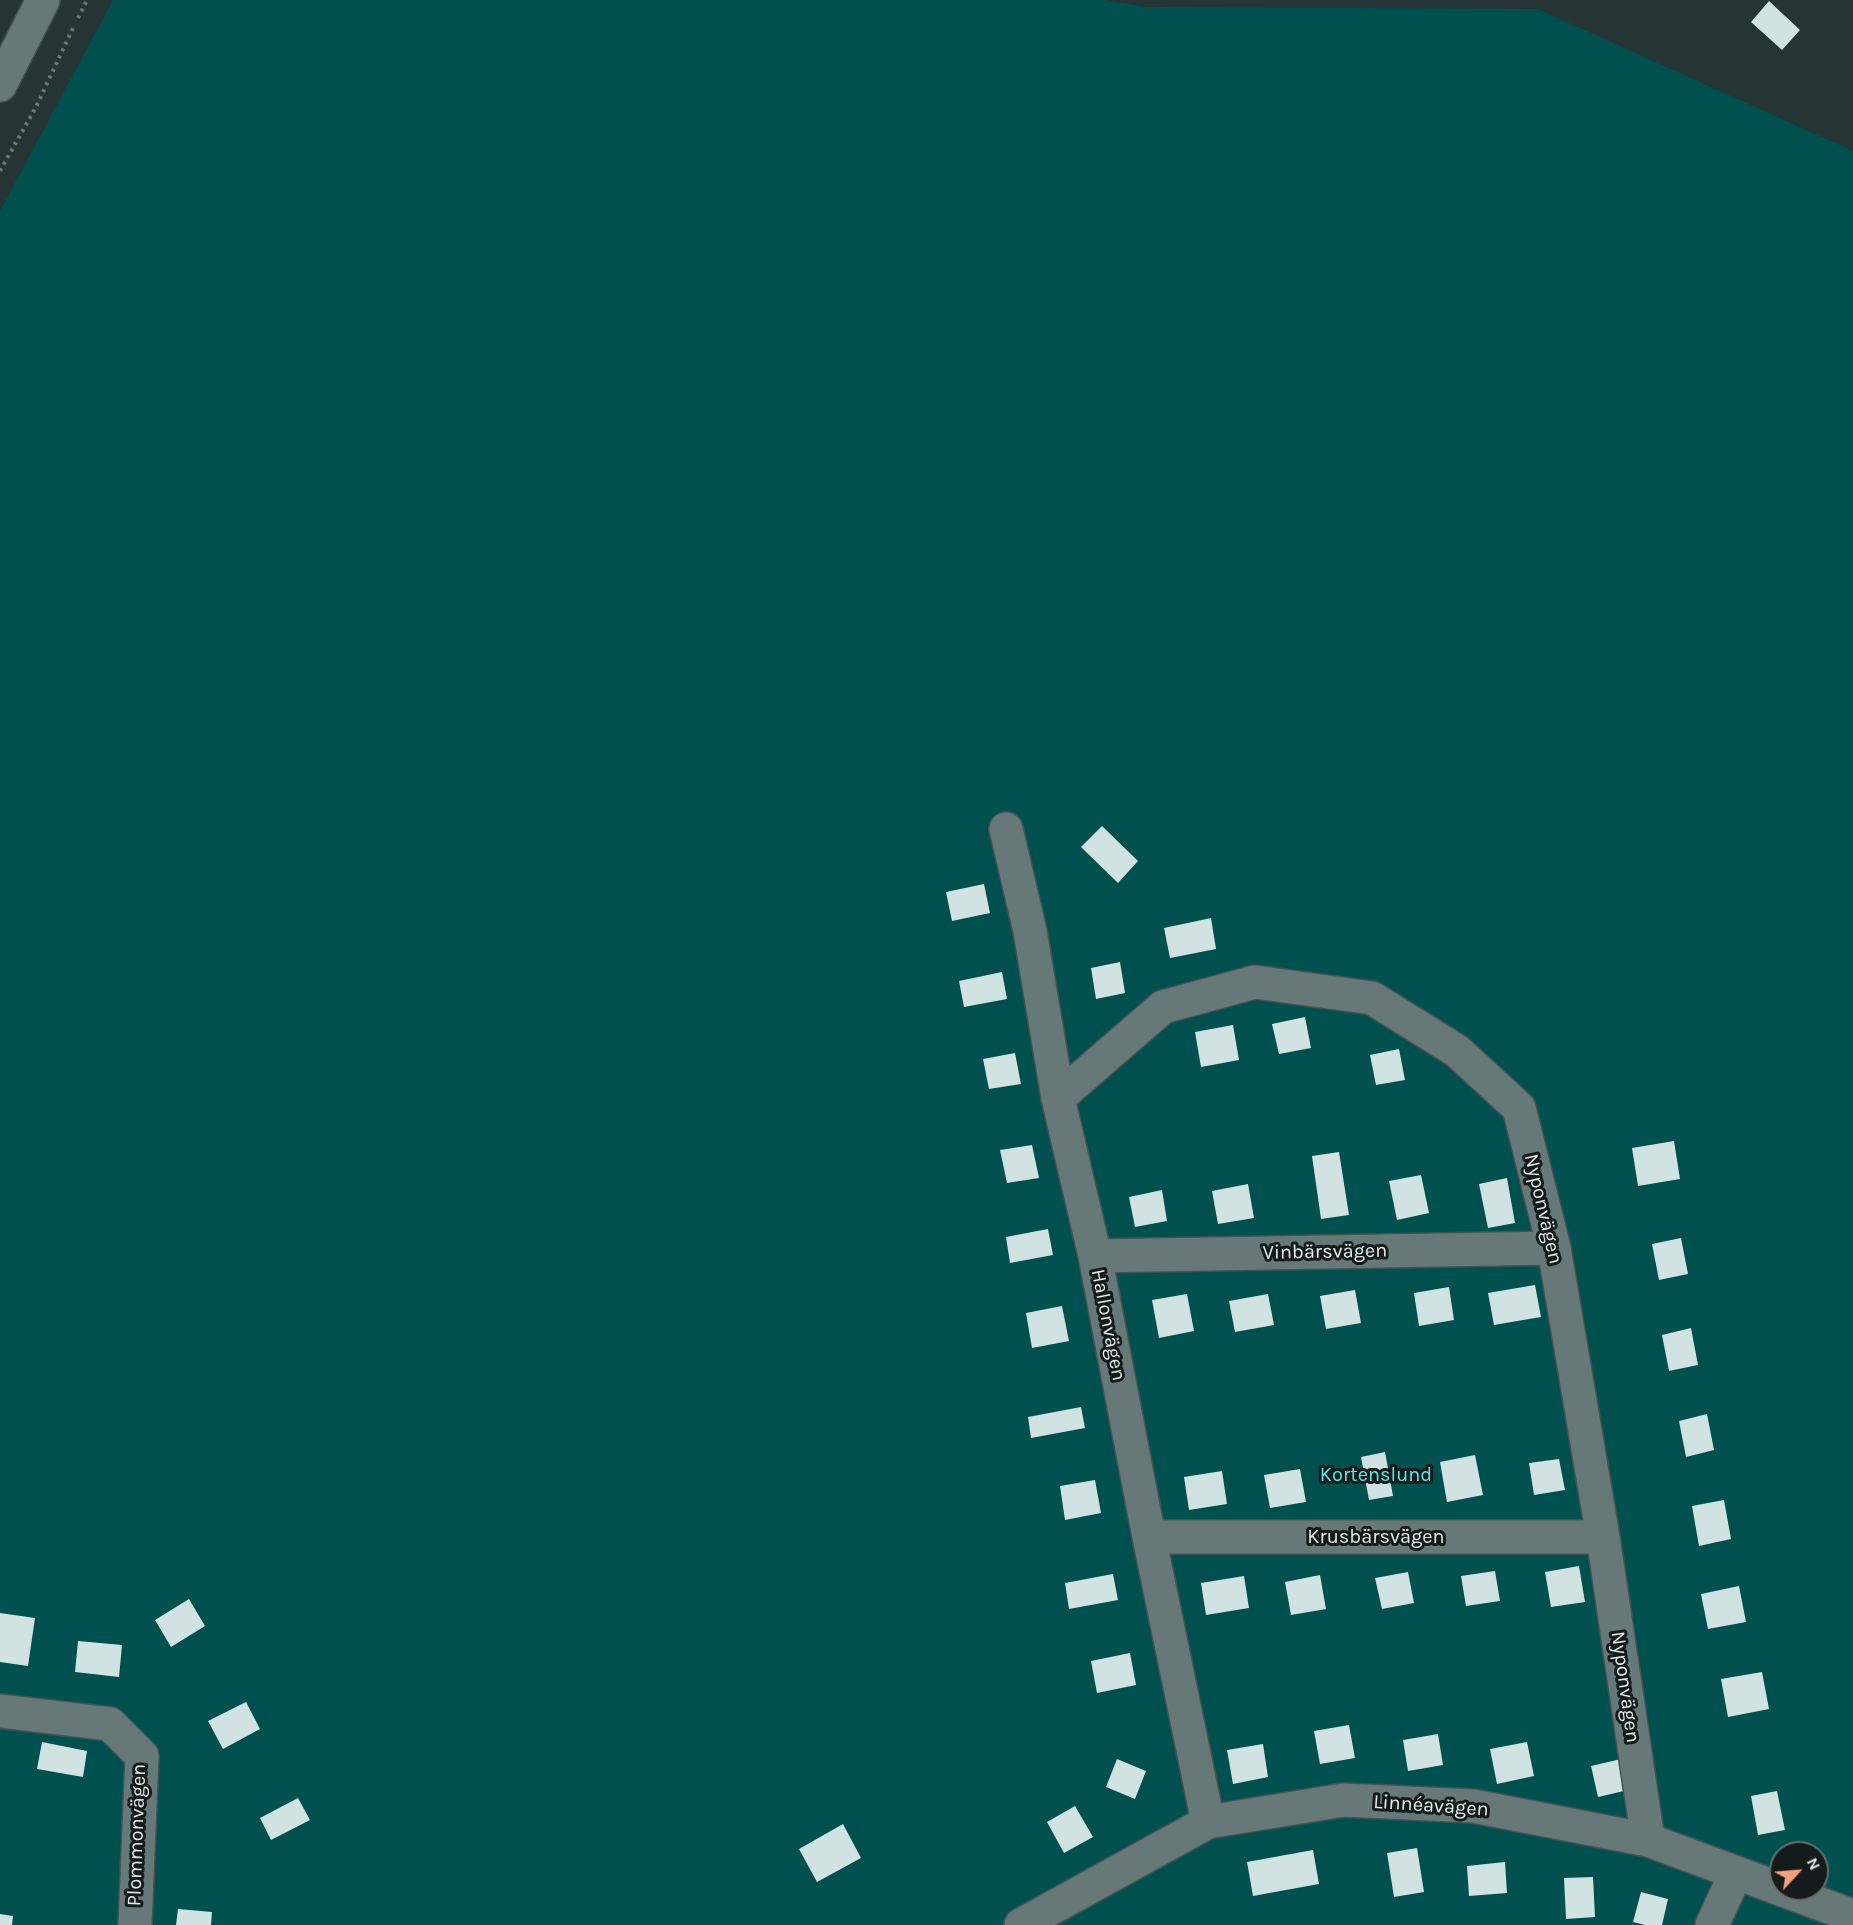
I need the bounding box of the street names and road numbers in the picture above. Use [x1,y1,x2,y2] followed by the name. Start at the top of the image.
[1519,1152,1567,1266] street label: Nyponvägen
[1263,1239,1387,1265] street label: Vinbärsvägen
[1085,1267,1131,1383] street label: Hallonvägen
[1307,1525,1445,1549] street label: Krusbärsvägen
[1605,1630,1645,1744] street label: Nyponvägen
[123,1763,151,1907] street label: Plommonvägen
[1373,1790,1489,1822] street label: Linnéavägen

